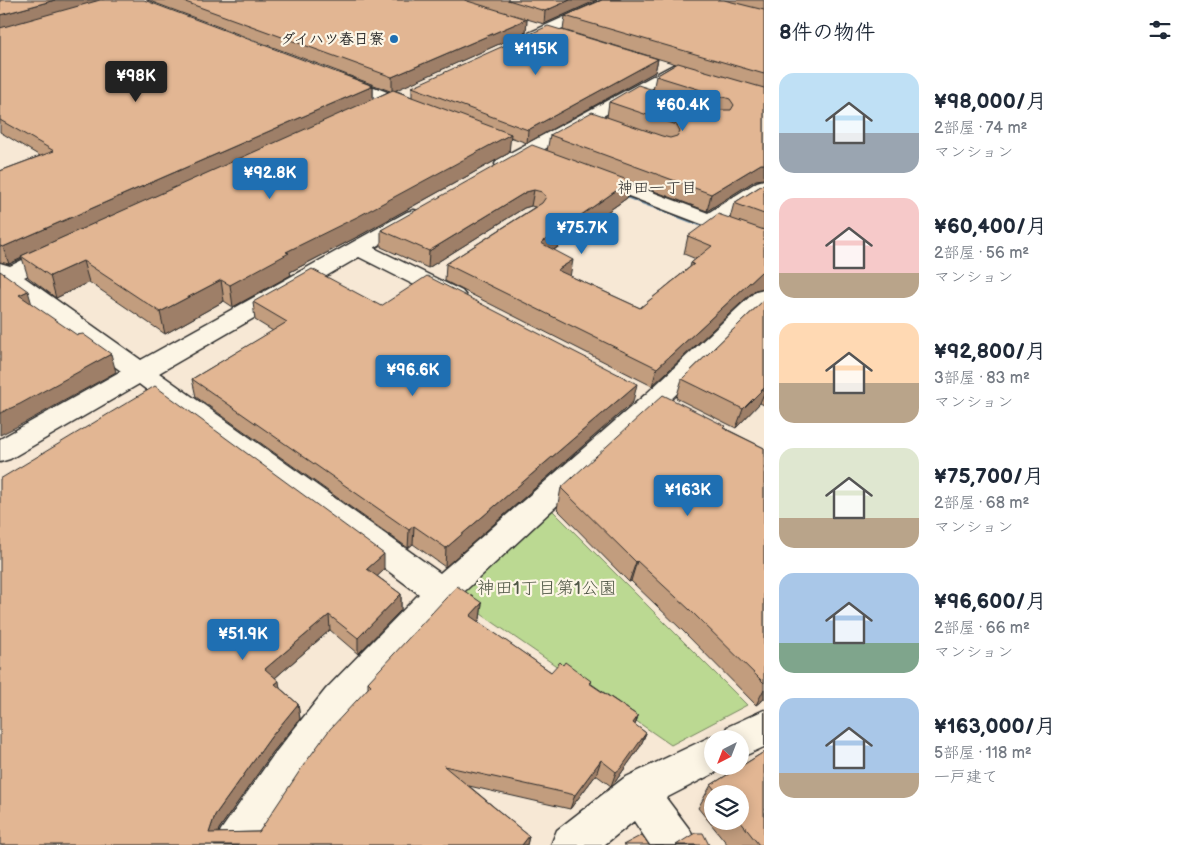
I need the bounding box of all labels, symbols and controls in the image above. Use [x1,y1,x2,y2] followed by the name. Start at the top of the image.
[1146,16,1174,44] icon: filters
[779,20,876,45] text: 8件の物件
[280,30,384,49] place label: ダイハツ春日寮
[388,33,400,45] marker: ダイハツ春日寮
[501,34,571,76] pin: ¥115K
[514,40,558,59] text: ¥115K
[106,61,166,103] pin: ¥98K
[116,67,156,86] text: ¥98K
[934,89,1047,114] text: ¥98,000/月
[642,90,724,132] pin: ¥60.4K
[819,93,879,153] icon: home
[656,96,710,115] text: ¥60.4K
[934,119,1028,138] text: 2部屋 · 74 m²
[934,143,1013,162] text: マンション
[229,158,311,200] pin: ¥92.8K
[244,164,296,183] text: ¥92.8K
[617,179,697,198] district label: 神田一丁目
[541,212,623,255] pin: ¥75.7K
[934,214,1047,239] text: ¥60,400/月
[819,218,879,278] icon: home
[556,219,608,238] text: ¥75.7K
[934,244,1029,263] text: 2部屋 · 56 m²
[934,268,1013,287] text: マンション
[934,339,1046,364] text: ¥92,800/月
[819,343,879,403] icon: home
[372,354,454,397] pin: ¥96.6K
[386,361,440,380] text: ¥96.6K
[934,369,1030,388] text: 3部屋 · 83 m²
[934,393,1013,412] text: マンション
[934,464,1044,489] text: ¥75,700/月
[819,468,879,528] icon: home
[653,474,723,517] pin: ¥163K
[665,481,711,500] text: ¥163K
[934,494,1029,513] text: 2部屋 · 68 m²
[934,518,1013,537] text: マンション
[477,578,617,599] park label: 神田1丁目第1公園
[934,589,1047,614] text: ¥96,600/月
[819,593,879,653] icon: home
[202,618,284,661] pin: ¥51.9K
[934,619,1030,638] text: 2部屋 · 66 m²
[218,625,268,644] text: ¥51.9K
[934,643,1013,662] text: マンション
[934,714,1056,739] text: ¥163,000/月
[819,718,879,778] icon: home
[704,730,749,775] north arrow
[704,730,749,830] map controls
[934,744,1032,763] text: 5部屋 · 118 m²
[934,768,998,787] text: 一戸建て
[704,785,749,830] button: layers

